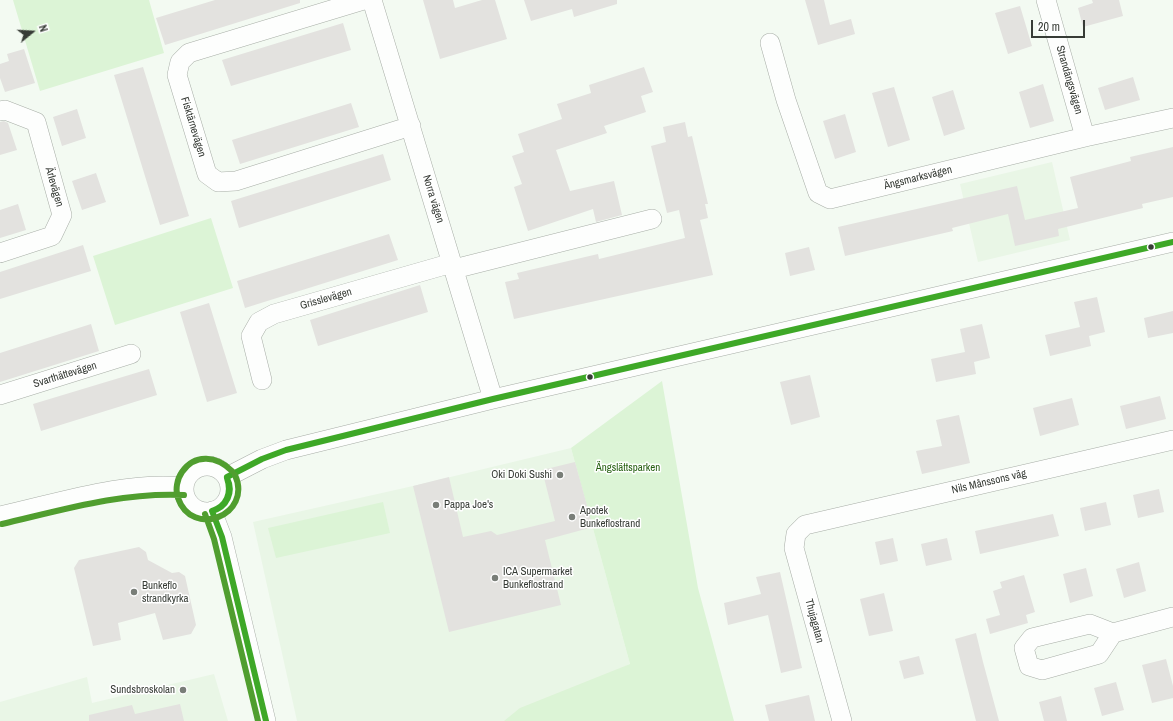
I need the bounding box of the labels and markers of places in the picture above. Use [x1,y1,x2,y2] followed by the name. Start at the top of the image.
[1146,242,1156,252] unlabelled marker
[585,372,595,382] unlabelled marker
[491,468,552,482] place label: Oki Doki Sushi
[555,470,565,480] marker: Oki Doki Sushi
[444,498,493,512] place label: Pappa Joe's
[431,500,441,510] marker: Pappa Joe's
[580,504,640,530] place label: Apotek Bunkeflostrand
[567,512,577,522] marker: Apotek Bunkeflostrand
[503,565,572,591] place label: ICA Supermarket Bunkeflostrand
[490,573,500,583] marker: ICA Supermarket Bunkeflostrand
[142,579,189,605] place label: Bunkeflo strandkyrka
[129,587,139,597] marker: Bunkeflo strandkyrka
[110,683,175,697] place label: Sundsbroskolan
[178,685,188,695] marker: Sundsbroskolan

